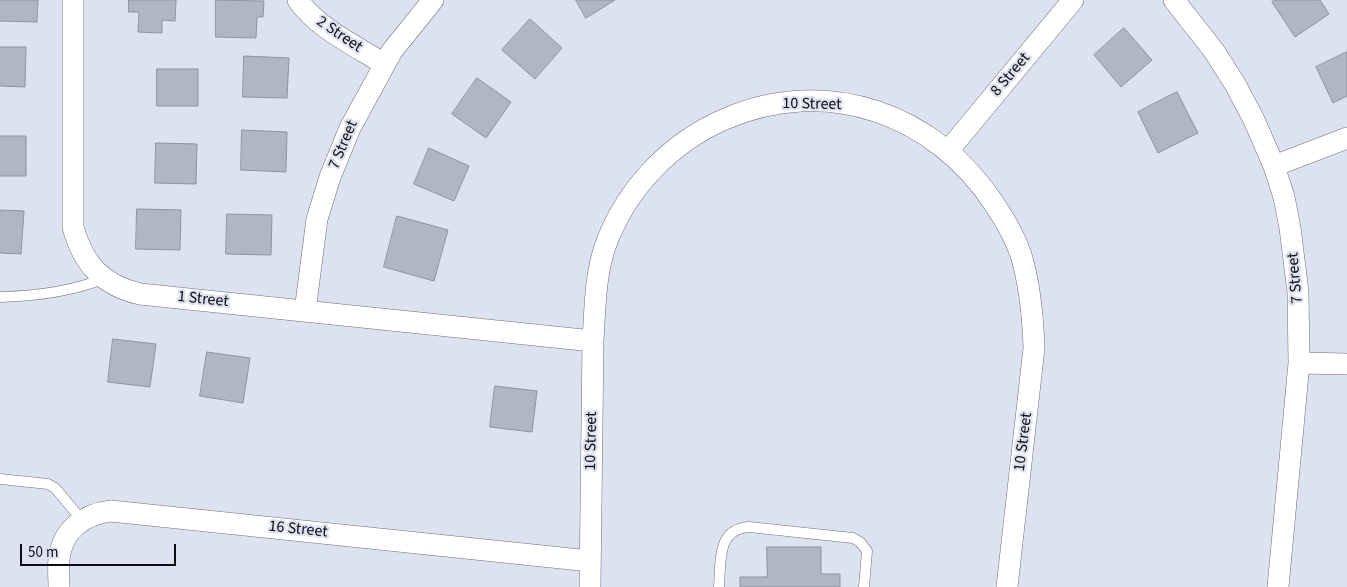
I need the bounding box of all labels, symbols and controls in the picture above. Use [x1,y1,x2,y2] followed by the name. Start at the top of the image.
[312,13,366,57] street label: 2 Street
[987,49,1035,101] street label: 8 Street
[782,95,842,115] street label: 10 Street
[325,118,363,172] street label: 7 Street
[1284,252,1308,304] street label: 7 Street
[177,288,229,312] street label: 1 Street
[582,411,602,471] street label: 10 Street
[1011,411,1037,473] street label: 10 Street
[268,517,328,543] street label: 16 Street
[22,534,179,566] scale bar
[28,542,58,563] text: 50 m

